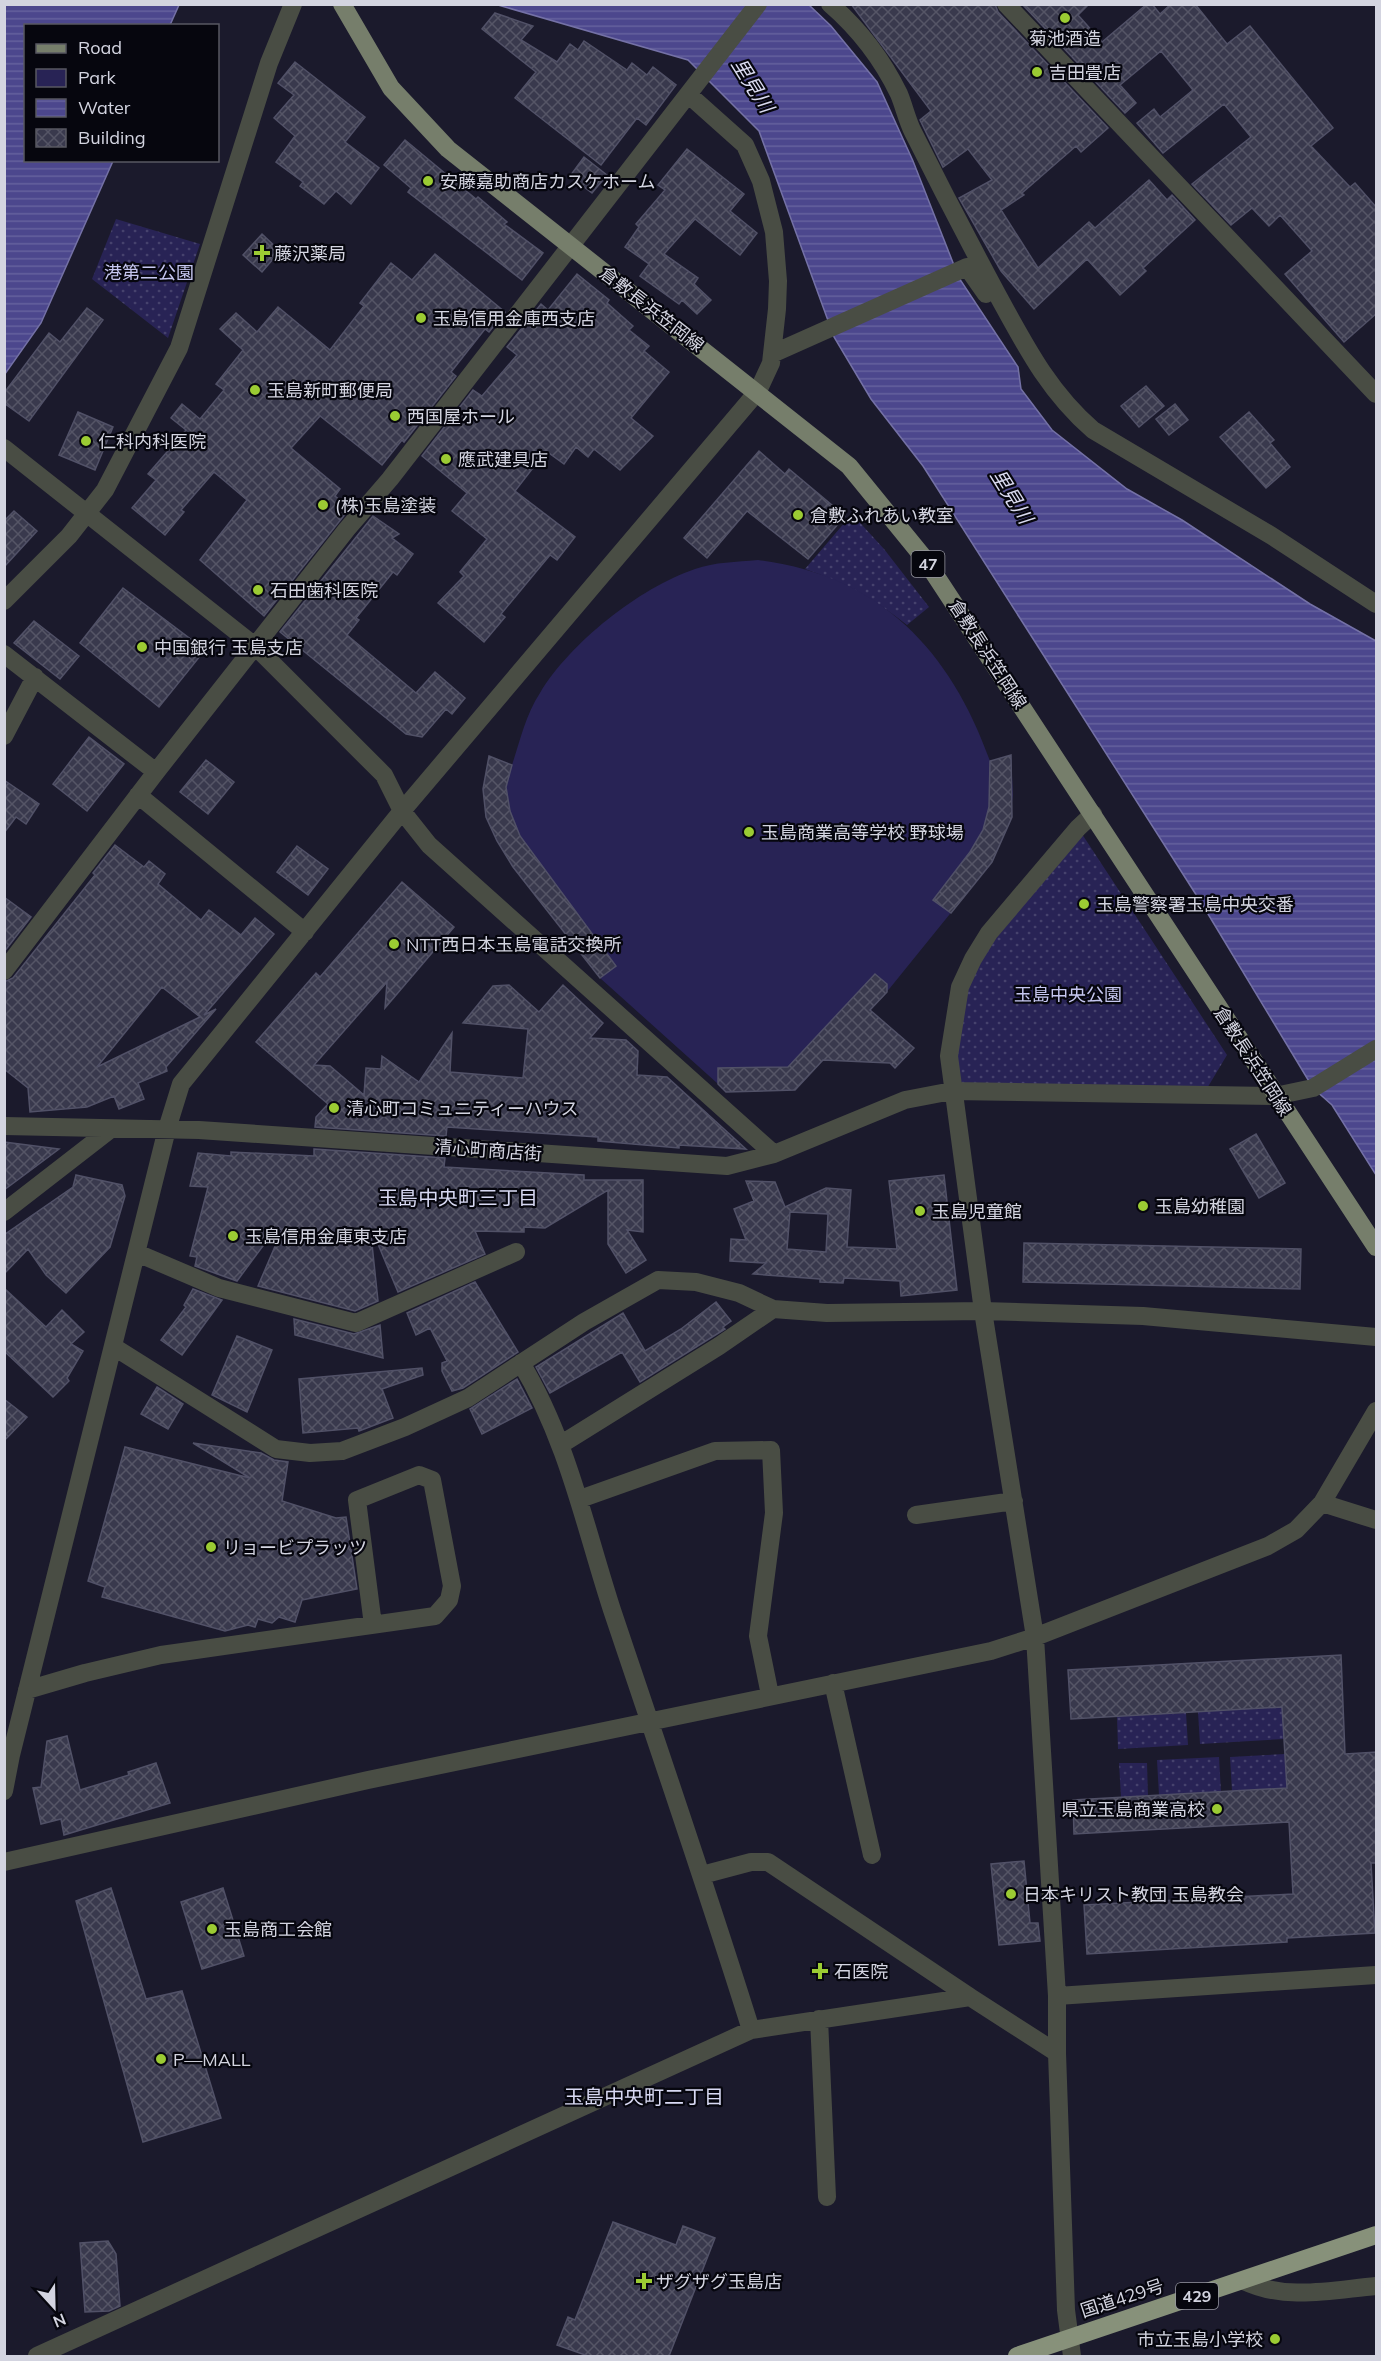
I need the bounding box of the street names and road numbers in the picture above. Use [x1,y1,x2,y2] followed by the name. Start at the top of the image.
[595,261,709,357] street label: 倉敷長浜笠岡線
[912,551,944,577] road number: 47
[944,595,1032,713] street label: 倉敷長浜笠岡線
[1209,1002,1297,1120] street label: 倉敷長浜笠岡線
[433,1135,543,1165] street label: 清心町商店街
[1077,2274,1167,2322] street label: 国道429号
[1176,2283,1218,2309] road number: 429

